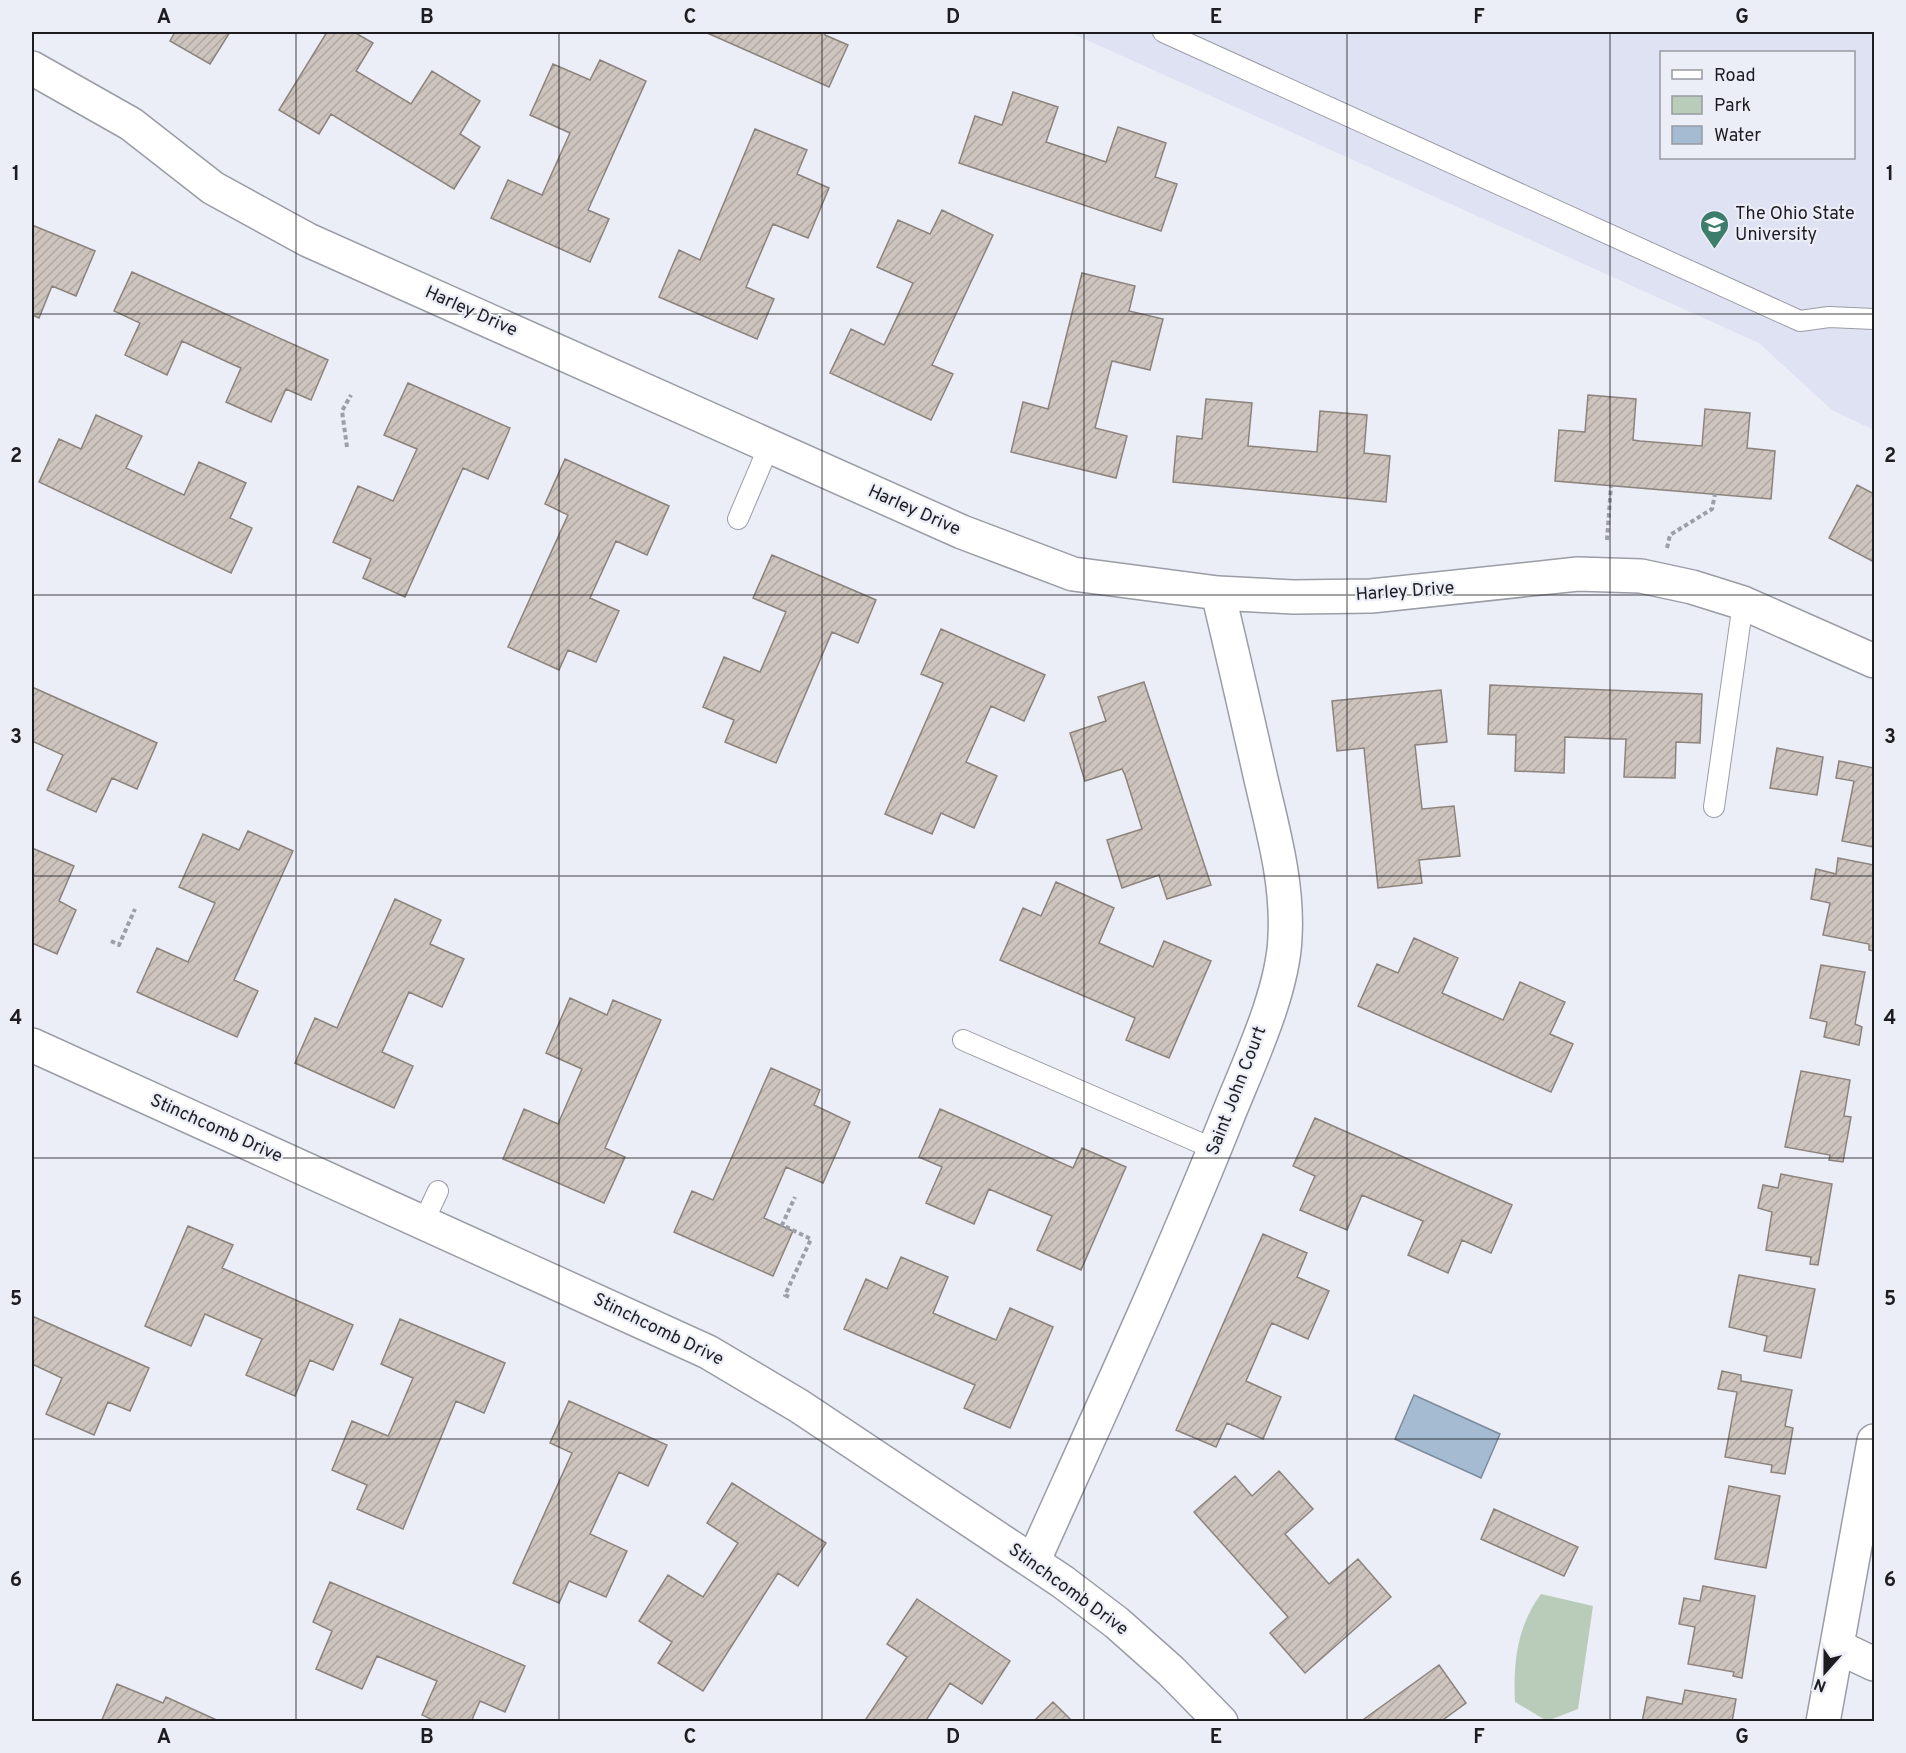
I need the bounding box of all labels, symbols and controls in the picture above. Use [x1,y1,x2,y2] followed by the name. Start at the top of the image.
[157,5,171,31] text: A
[420,5,434,31] text: B
[684,5,696,31] text: C
[946,5,960,31] text: D
[1210,5,1222,31] text: E
[1473,5,1485,31] text: F
[1735,5,1749,31] text: G
[1660,51,1855,159] legend
[1714,65,1756,88] text: Road
[1714,95,1751,118] text: Park
[1714,125,1761,148] text: Water
[12,162,20,188] text: 1
[1886,162,1894,188] text: 1
[1735,203,1855,247] place label: The Ohio State University
[1698,208,1730,250] school or university icon: The Ohio State University
[421,281,521,343] street label: Harley Drive
[10,444,22,470] text: 2
[1884,444,1896,470] text: 2
[864,480,964,542] street label: Harley Drive
[1355,577,1455,607] street label: Harley Drive
[10,725,22,751] text: 3
[1884,725,1896,751] text: 3
[10,1006,22,1032] text: 4
[1884,1006,1896,1032] text: 4
[1202,1023,1272,1159] street label: Saint John Court
[146,1089,286,1169] street label: Stinchcomb Drive
[10,1287,22,1313] text: 5
[1884,1287,1896,1313] text: 5
[589,1288,727,1372] street label: Stinchcomb Drive
[1003,1539,1133,1641] street label: Stinchcomb Drive
[10,1568,22,1594] text: 6
[1884,1568,1896,1594] text: 6
[1795,1642,1855,1702] north arrow
[1811,1673,1829,1696] text: N
[157,1725,171,1751] text: A
[420,1725,434,1751] text: B
[684,1725,696,1751] text: C
[946,1725,960,1751] text: D
[1210,1725,1222,1751] text: E
[1473,1725,1485,1751] text: F
[1735,1725,1749,1751] text: G

